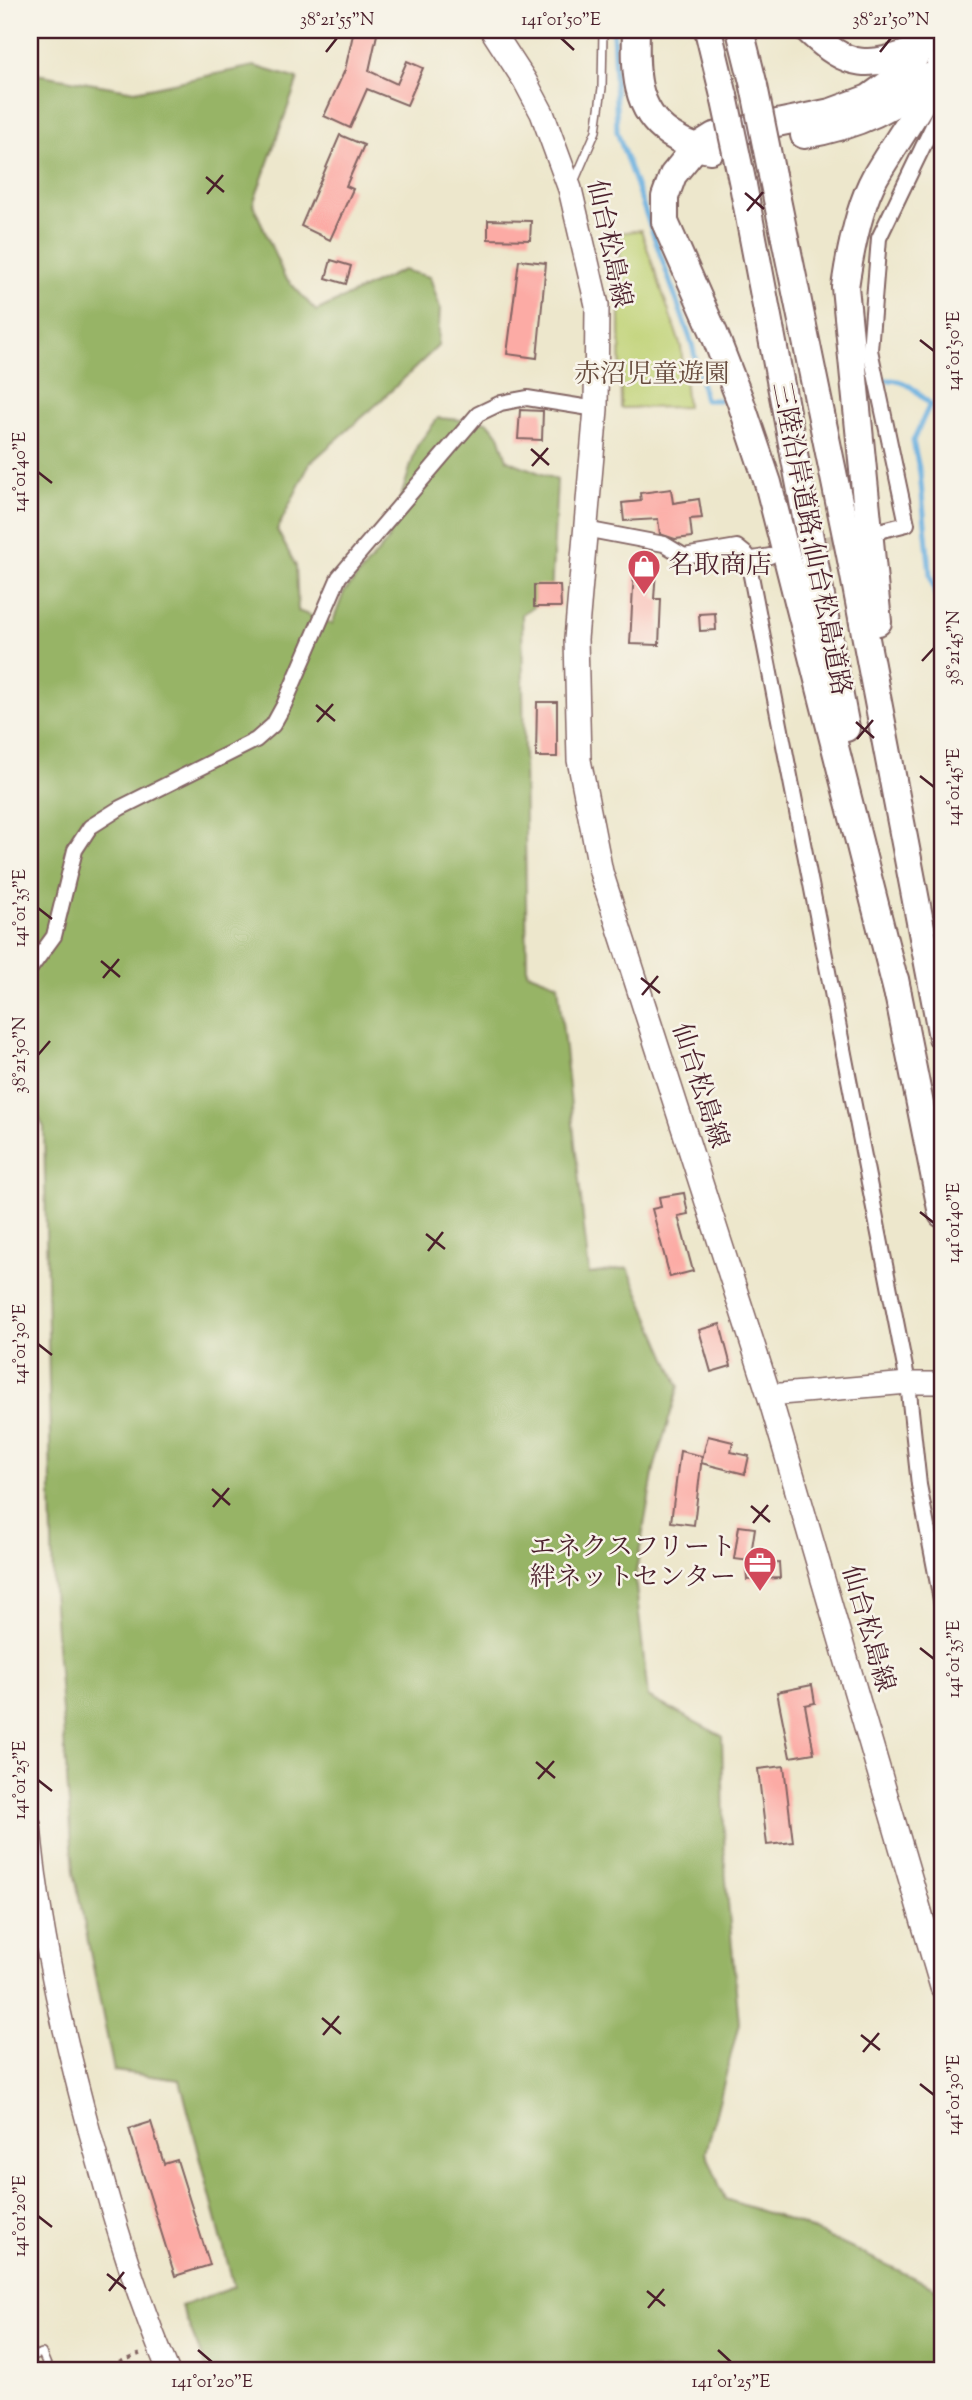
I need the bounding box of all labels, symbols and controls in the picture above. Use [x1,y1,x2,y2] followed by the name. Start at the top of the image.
[300,8,374,34] text: 38°21'55"N
[521,8,601,34] text: 141°01'50"E
[852,8,930,34] text: 38°21'50"N
[576,177,640,311] street label: 仙台松島線
[942,311,968,391] text: 141°01'50"E
[574,357,730,394] park label: 赤沼児童遊園
[761,379,859,699] street label: 三陸沿岸道路;仙台松島道路
[8,432,34,512] text: 141°01'40"E
[625,547,663,596] shop icon: 名取商店
[668,548,772,585] place label: 名取商店
[942,610,968,686] text: 38°21'45"N
[942,748,968,826] text: 141°01'45"E
[8,869,34,947] text: 141°01'35"E
[8,1016,34,1094] text: 38°21'50"N
[661,1018,737,1154] street label: 仙台松島線
[942,1183,968,1263] text: 141°01'40"E
[8,1304,34,1384] text: 141°01'30"E
[529,1530,736,1597] place label: エネクスフリート 絆ネットセンター
[741,1544,779,1593] office icon: エネクスフリート 絆ネットセンター
[831,1561,903,1697] street label: 仙台松島線
[942,1620,968,1698] text: 141°01'35"E
[8,1740,34,1819] text: 141°01'25"E
[942,2055,968,2135] text: 141°01'30"E
[8,2175,34,2257] text: 141°01'20"E
[171,2370,253,2396] text: 141°01'20"E
[692,2370,771,2396] text: 141°01'25"E

